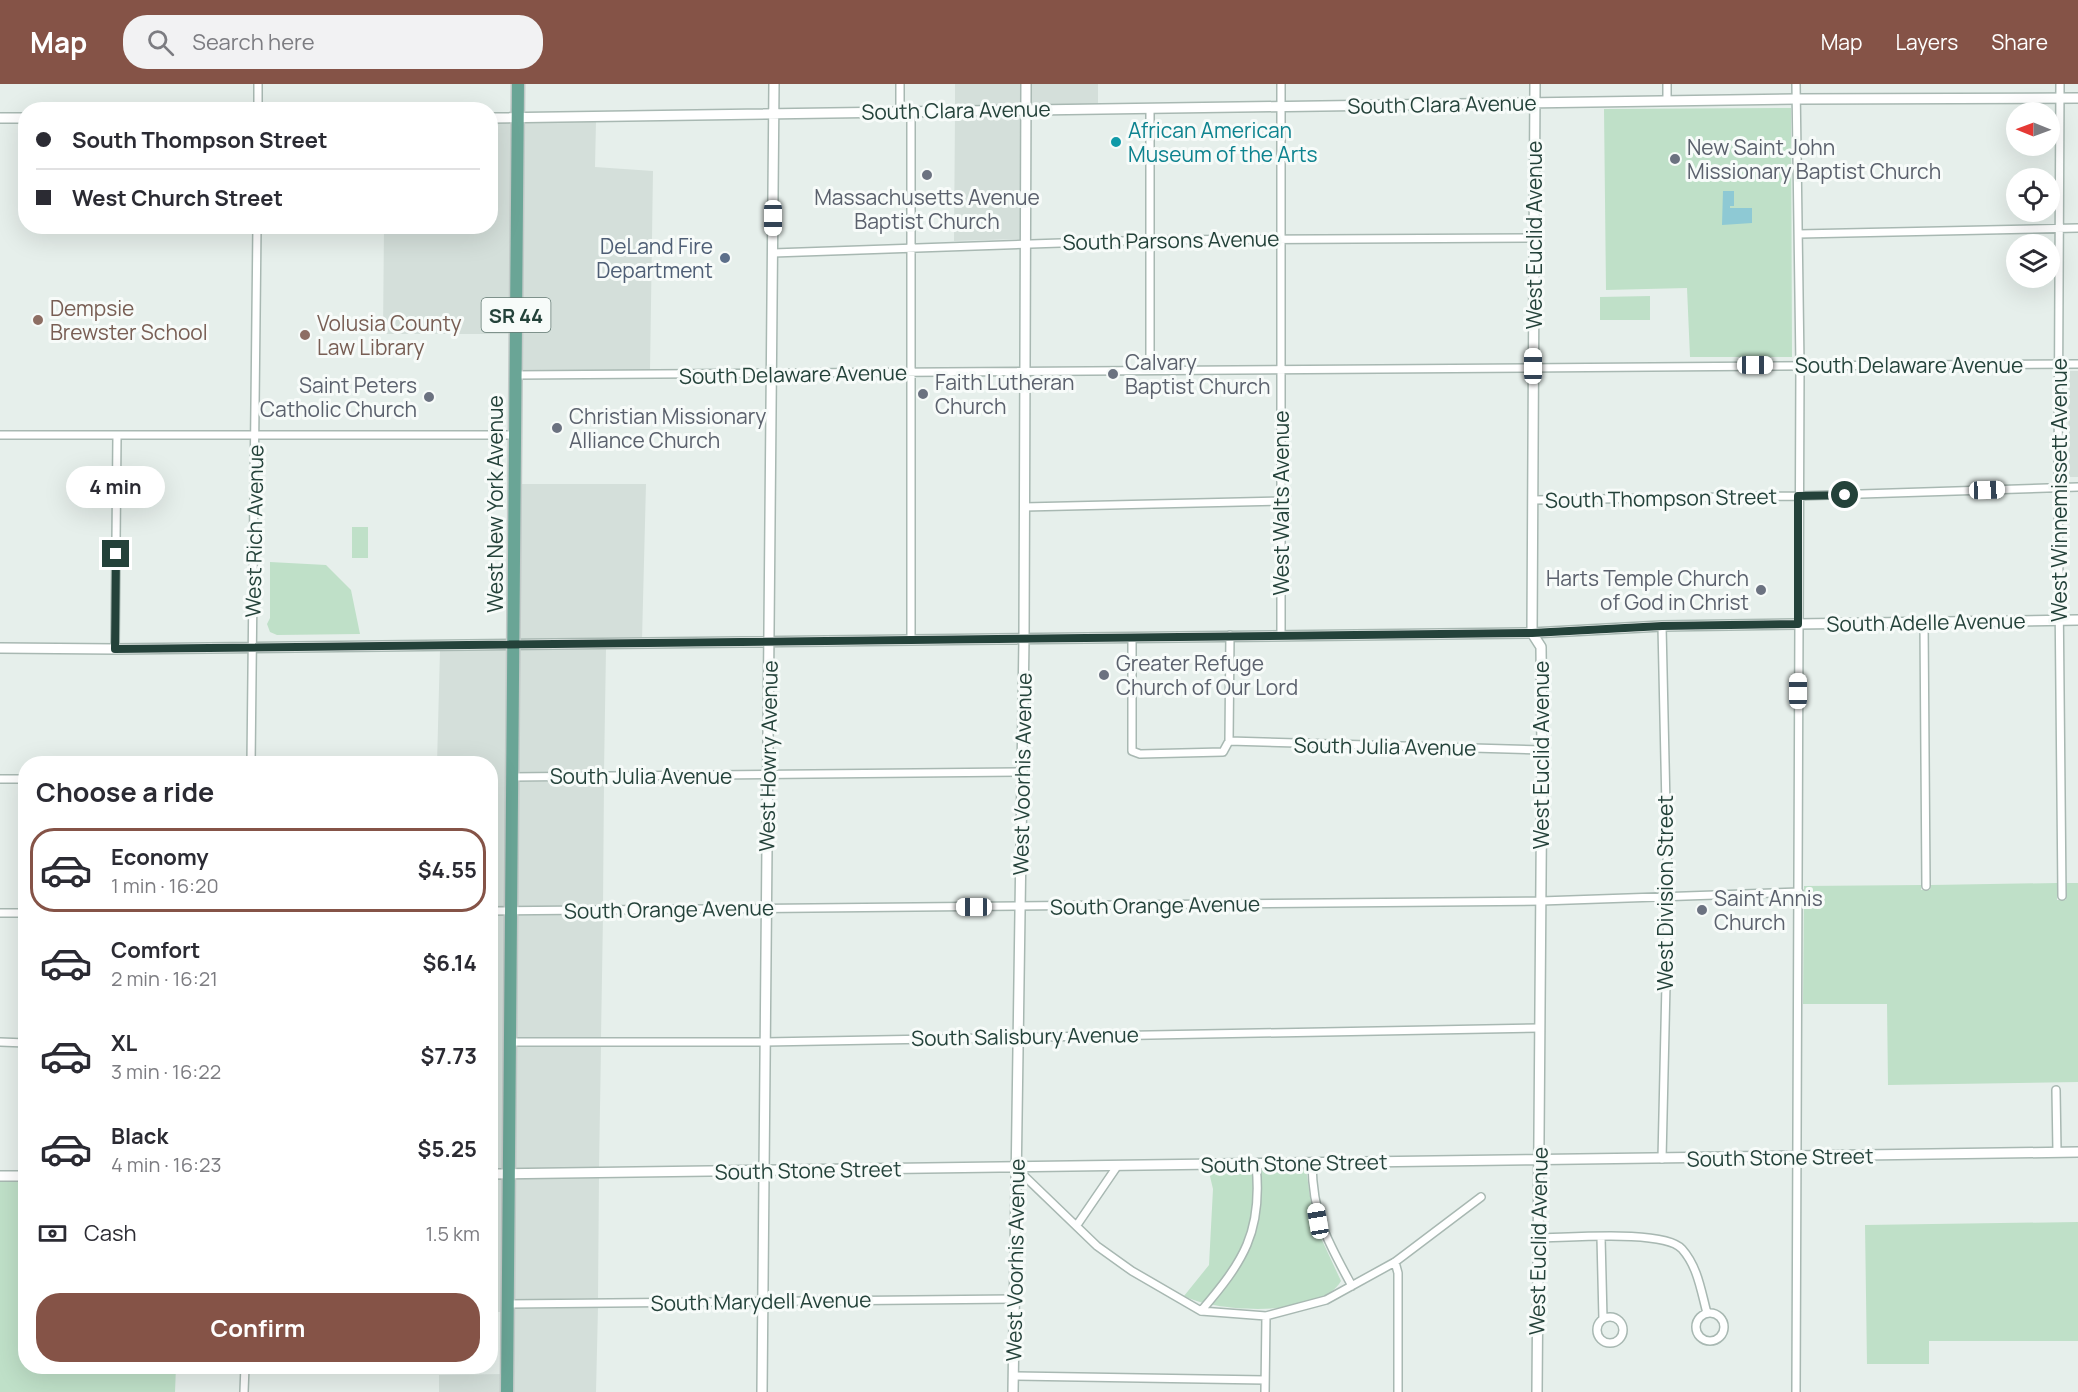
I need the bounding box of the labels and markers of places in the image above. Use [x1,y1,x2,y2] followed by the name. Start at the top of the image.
[1128,116,1318,168] place label: African American Museum of the Arts
[1687,133,1941,185] place label: New Saint John Missionary Baptist Church
[1109,135,1123,149] marker: African American Museum of the Arts
[1668,152,1682,166] marker: New Saint John Missionary Baptist Church
[920,168,934,182] marker: Massachusetts Avenue Baptist Church
[814,183,1040,235] place label: Massachusetts Avenue Baptist Church
[596,232,713,284] place label: DeLand Fire Department
[718,251,732,265] marker: DeLand Fire Department
[50,294,208,346] place label: Dempsie Brewster School
[317,309,462,361] place label: Volusia County Law Library
[31,313,45,327] marker: Dempsie Brewster School
[298,328,312,342] marker: Volusia County Law Library
[1125,348,1270,400] place label: Calvary Baptist Church
[1106,367,1120,381] marker: Calvary Baptist Church
[935,368,1074,420] place label: Faith Lutheran Church
[260,371,417,423] place label: Saint Peters Catholic Church
[916,387,930,401] marker: Faith Lutheran Church
[422,390,436,404] marker: Saint Peters Catholic Church
[569,402,766,454] place label: Christian Missionary Alliance Church
[550,421,564,435] marker: Christian Missionary Alliance Church
[1546,564,1749,616] place label: Harts Temple Church of God in Christ
[1754,583,1768,597] marker: Harts Temple Church of God in Christ
[1116,649,1298,701] place label: Greater Refuge Church of Our Lord
[1097,668,1111,682] marker: Greater Refuge Church of Our Lord
[1714,884,1823,936] place label: Saint Annis Church
[1695,903,1709,917] marker: Saint Annis Church

